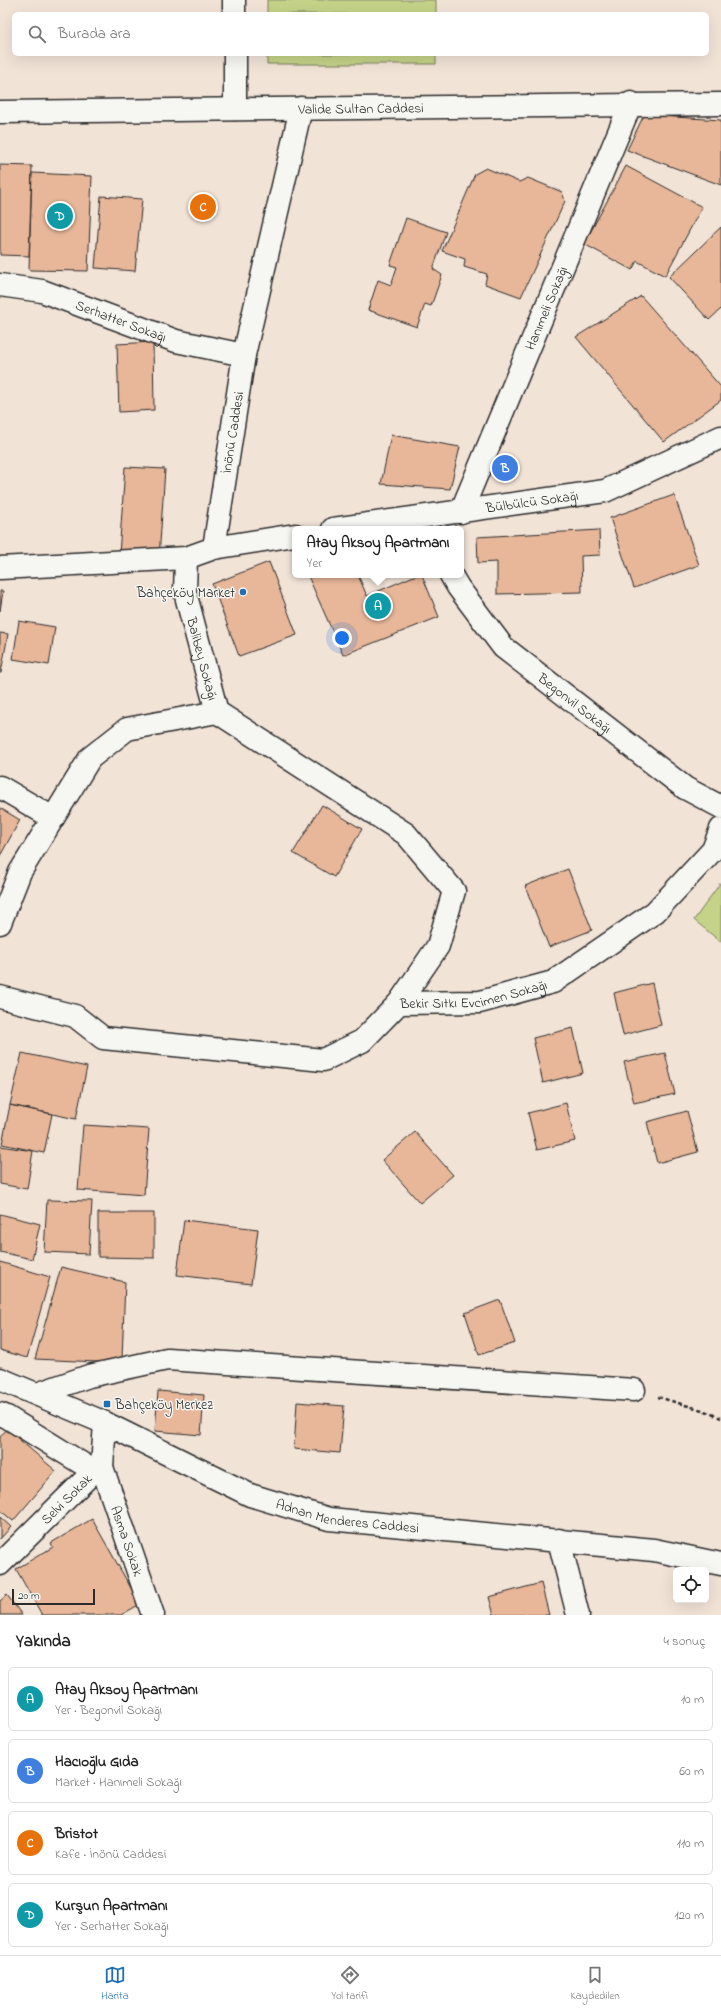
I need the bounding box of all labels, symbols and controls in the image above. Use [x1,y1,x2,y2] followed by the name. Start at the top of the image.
[12,12,709,56] search box
[26,23,48,45] icon: search
[58,23,131,45] text: Burada ara
[297,98,424,121] street label: Valide Sultan Caddesi
[190,192,216,222] pin: C
[47,201,73,231] pin: D
[520,263,574,354] street label: Hanımeli Sokağı
[72,295,169,349] street label: Serhatter Sokağı
[217,390,250,475] street label: İnönü Caddesi
[492,453,518,483] pin: B
[483,486,580,520] street label: Bülbülcü Sokağı
[292,526,464,578] popup
[307,532,449,554] text: Atay Aksoy Apartmanı
[307,554,322,573] text: Yer
[136,583,235,605] place label: Bahçeköy Market
[238,587,248,597] marker: Bahçeköy Market
[365,591,391,621] pin: A
[180,614,222,703] street label: Balibey Sokağı
[332,628,352,648] your location
[532,668,615,739] street label: Begonvil Sokağı
[399,975,550,1015] street label: Bekir Sıtkı Evcimen Sokağı
[114,1395,213,1417] place label: Bahçeköy Merkez
[102,1399,112,1409] marker: Bahçeköy Merkez
[37,1469,98,1530] street label: Selvi Sokak
[273,1494,420,1540] street label: Adnan Menderes Caddesi
[104,1503,148,1580] street label: Asma Sokak
[673,1567,709,1603] map controls
[673,1567,709,1603] button: locate
[12,1587,95,1606] scale bar
[18,1588,40,1604] text: 20 m
[16,1629,71,1654] text: Yakında
[663,1632,705,1651] text: 4 sonuç
[55,1679,198,1701] text: Atay Aksoy Apartmanı
[26,1690,34,1709] text: A
[681,1690,704,1709] text: 10 m
[55,1701,162,1720] text: Yer · Begonvil Sokağı
[55,1751,139,1773] text: Hacıoğlu Gıda
[26,1762,34,1781] text: B
[679,1762,704,1781] text: 60 m
[55,1773,182,1792] text: Market · Hanımeli Sokağı
[55,1823,98,1845] text: Bristot
[26,1834,34,1853] text: C
[677,1834,704,1853] text: 110 m
[55,1845,166,1864] text: Kafe · İnönü Caddesi
[55,1895,168,1917] text: Kurşun Apartmanı
[25,1906,35,1925] text: D
[674,1906,704,1925] text: 120 m
[55,1917,169,1936] text: Yer · Serhatter Sokağı
[101,1964,129,2004] tab: Harita
[331,1964,368,2004] tab: Yol tarifi
[571,1964,620,2004] tab: Kaydedilen

